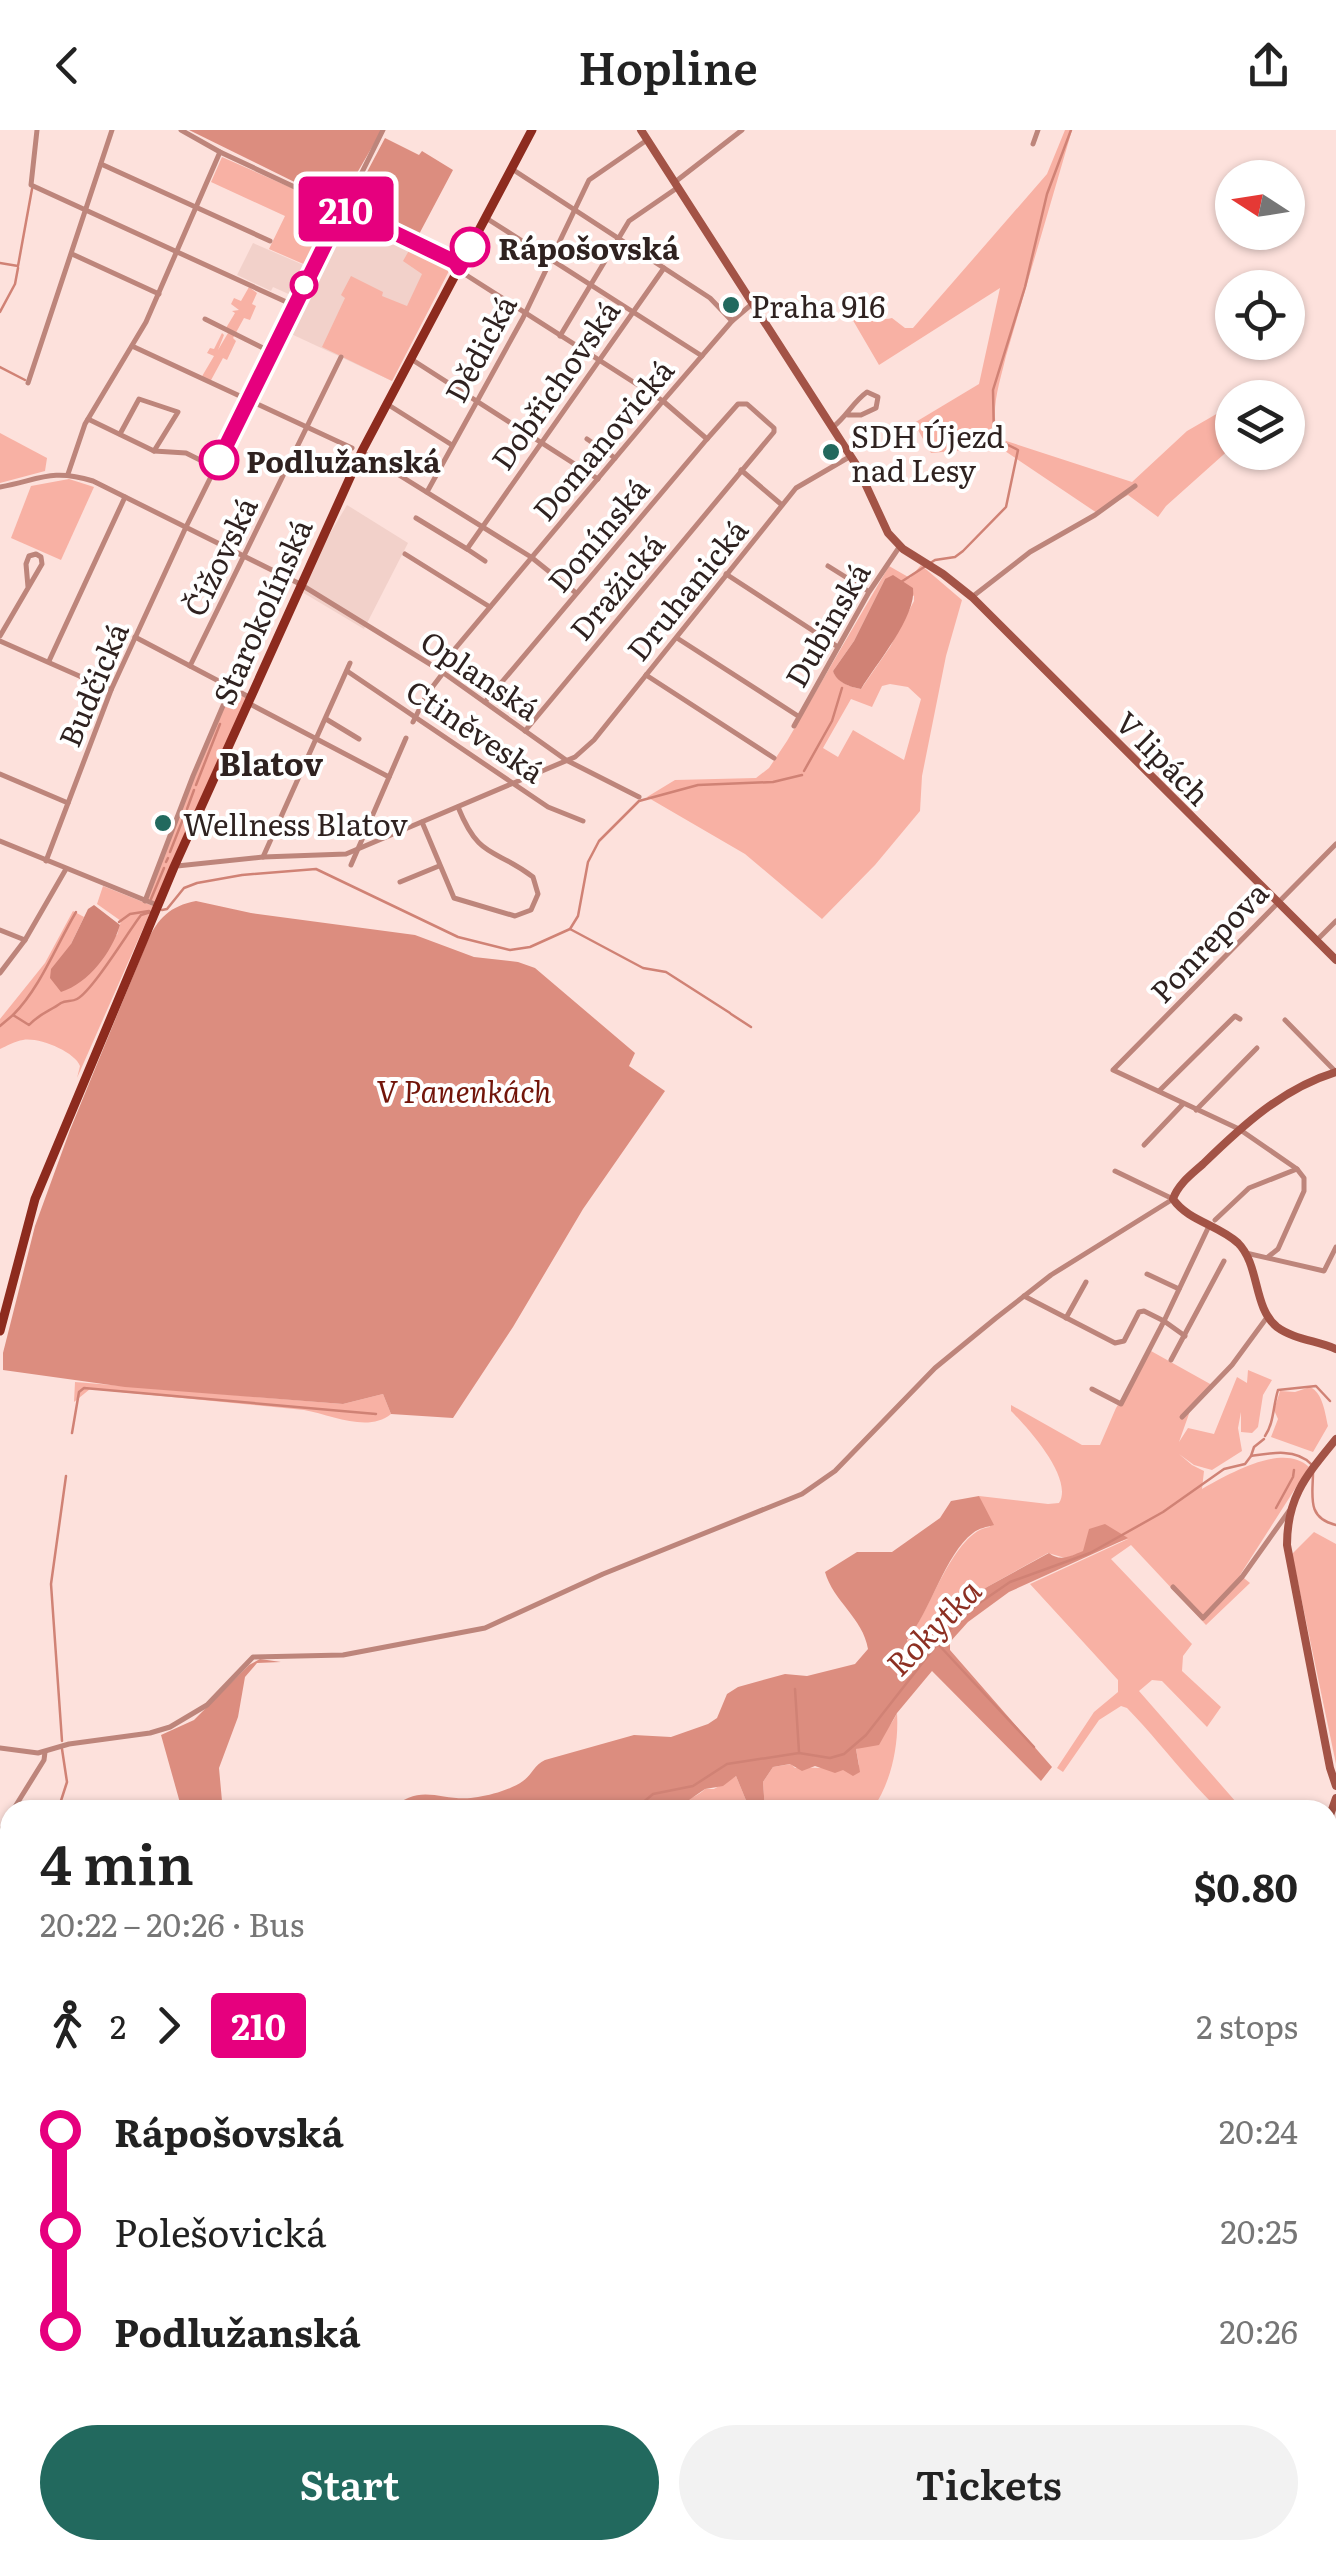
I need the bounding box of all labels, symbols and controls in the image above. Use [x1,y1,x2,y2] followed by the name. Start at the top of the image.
[578,32,758,99] text: Hopline
[40,38,95,93] icon: back
[1241,38,1296,93] icon: share
[1215,160,1305,250] north arrow
[1215,160,1305,470] map controls
[288,176,404,242] line badge: 210
[319,183,373,235] text: 210
[498,225,680,269] place label: Rápošovská
[451,228,489,266] marker: Rápošovská
[1215,270,1305,360] button: locate
[291,272,317,298] unlabelled marker
[751,283,885,327] place label: Praha 916
[432,286,526,410] street label: Dědická
[479,289,629,478] street label: Dobřichovská
[720,294,742,316] marker: Praha 916
[521,348,683,529] street label: Domanovická
[1215,380,1305,470] button: layers
[851,413,1005,491] place label: SDH Újezd nad Lesy
[246,438,441,482] place label: Podlužanská
[200,441,238,479] marker: Podlužanská
[820,441,842,463] marker: SDH Újezd nad Lesy
[536,467,659,601] street label: Donínská
[171,488,267,623] street label: Čížovská
[615,508,757,669] street label: Druhanická
[200,510,322,711] street label: Starokolínská
[558,523,674,649] street label: Dražická
[773,553,880,694] street label: Dubinská
[46,614,138,753] street label: Budčická
[413,618,550,730] street label: Oplanská
[398,668,554,793] street label: Ctiněveská
[1107,700,1221,814] street label: V lipách
[219,738,323,786] district label: Blatov
[183,801,408,845] place label: Wellness Blatov
[152,812,174,834] marker: Wellness Blatov
[1139,870,1278,1011] street label: Ponrepova
[377,1068,552,1112] park label: V Panenkách
[873,1566,991,1685] water label: Rokytka
[40,1820,194,1902] text: 4 min
[1194,1857,1298,1914] text: $0.80
[40,1899,304,1947] text: 20:22 – 20:26 · Bus
[40,1998,95,2053] icon: walk
[141,1998,196,2053] icon: forward
[231,1999,286,2051] text: 210
[110,2001,126,2049] text: 2
[1196,2001,1298,2049] text: 2 stops
[114,2102,344,2159] text: Rápošovská
[1219,2106,1298,2154] text: 20:24
[114,2202,326,2259] text: Polešovická
[1220,2206,1298,2254] text: 20:25
[114,2302,361,2359] text: Podlužanská
[1220,2306,1298,2354] text: 20:26
[40,2425,659,2540] button: Start
[679,2425,1298,2540] button: Tickets

